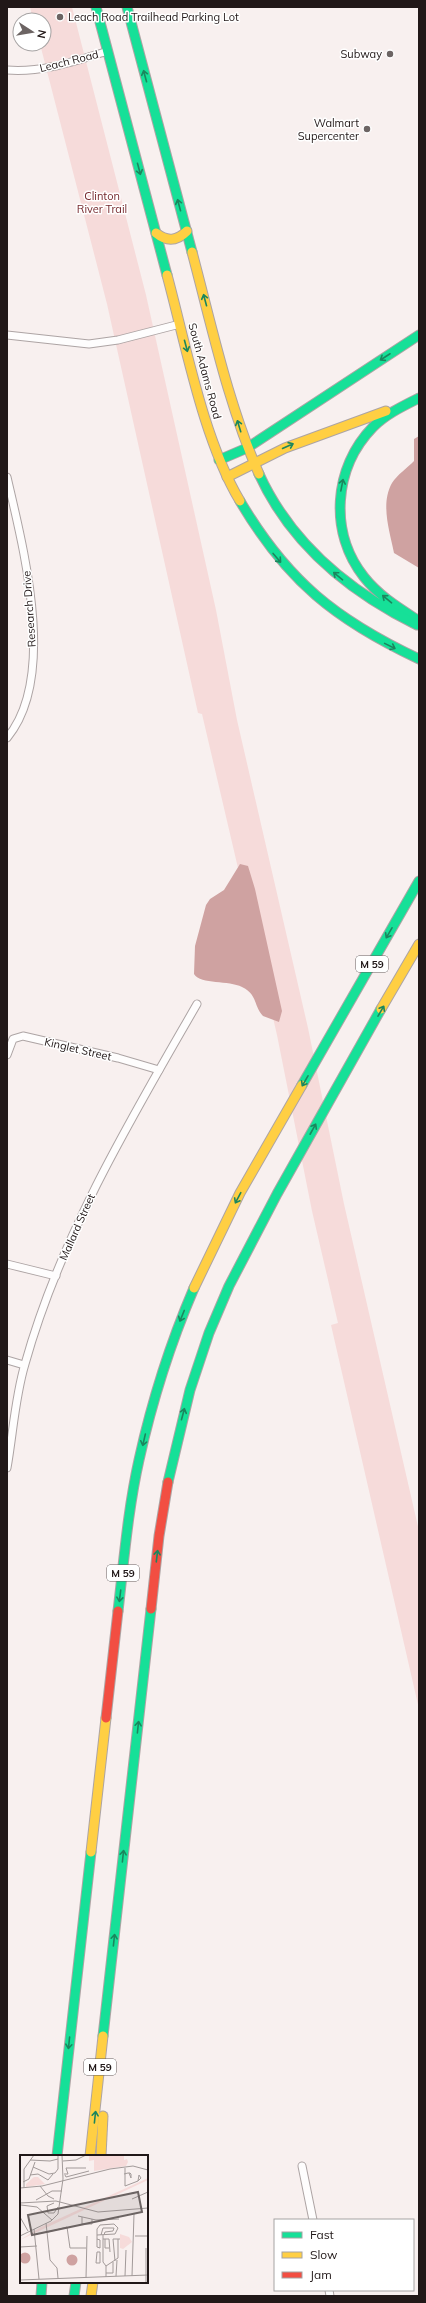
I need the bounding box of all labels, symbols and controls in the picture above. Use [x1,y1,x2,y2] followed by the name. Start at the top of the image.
[68,10,239,24] place label: Leach Road Trailhead Parking Lot
[12,12,52,52] north arrow
[55,12,65,22] marker: Leach Road Trailhead Parking Lot
[34,29,49,40] text: N
[38,47,100,75] street label: Leach Road
[340,47,382,61] place label: Subway
[385,49,395,59] marker: Subway
[141,70,148,83] one-way arrow
[298,116,359,143] place label: Walmart Supercenter
[362,124,372,134] marker: Walmart Supercenter
[136,162,143,175] one-way arrow
[77,189,127,216] park label: Clinton River Trail
[175,198,183,211] one-way arrow
[200,294,208,307] one-way arrow
[185,321,225,421] street label: South Adams Road
[182,339,190,352] one-way arrow
[379,354,391,362] one-way arrow
[235,419,242,432] one-way arrow
[282,442,294,449] one-way arrow
[338,479,346,492] one-way arrow
[272,553,282,563] one-way arrow
[19,570,39,648] street label: Research Drive
[333,572,344,581] one-way arrow
[382,595,392,604] one-way arrow
[384,642,396,650] one-way arrow
[385,926,393,938] one-way arrow
[356,956,388,972] road number: M 59
[377,1005,385,1017] one-way arrow
[43,1034,113,1064] street label: Kinglet Street
[300,1075,308,1087] one-way arrow
[310,1123,317,1135] one-way arrow
[56,1191,98,1263] street label: Mallard Street
[233,1192,241,1204] one-way arrow
[178,1309,186,1321] one-way arrow
[180,1408,188,1421] one-way arrow
[139,1433,147,1446] one-way arrow
[153,1550,161,1563] one-way arrow
[107,1565,139,1581] road number: M 59
[116,1589,124,1602] one-way arrow
[134,1721,142,1734] one-way arrow
[120,1850,127,1863] one-way arrow
[111,1934,118,1947] one-way arrow
[66,2036,73,2049] one-way arrow
[84,2059,116,2075] road number: M 59
[91,2111,98,2124] one-way arrow
[20,2155,148,2283] inset map
[274,2219,414,2291] legend
[310,2227,334,2242] text: Fast
[310,2247,338,2262] text: Slow
[310,2267,332,2282] text: Jam

